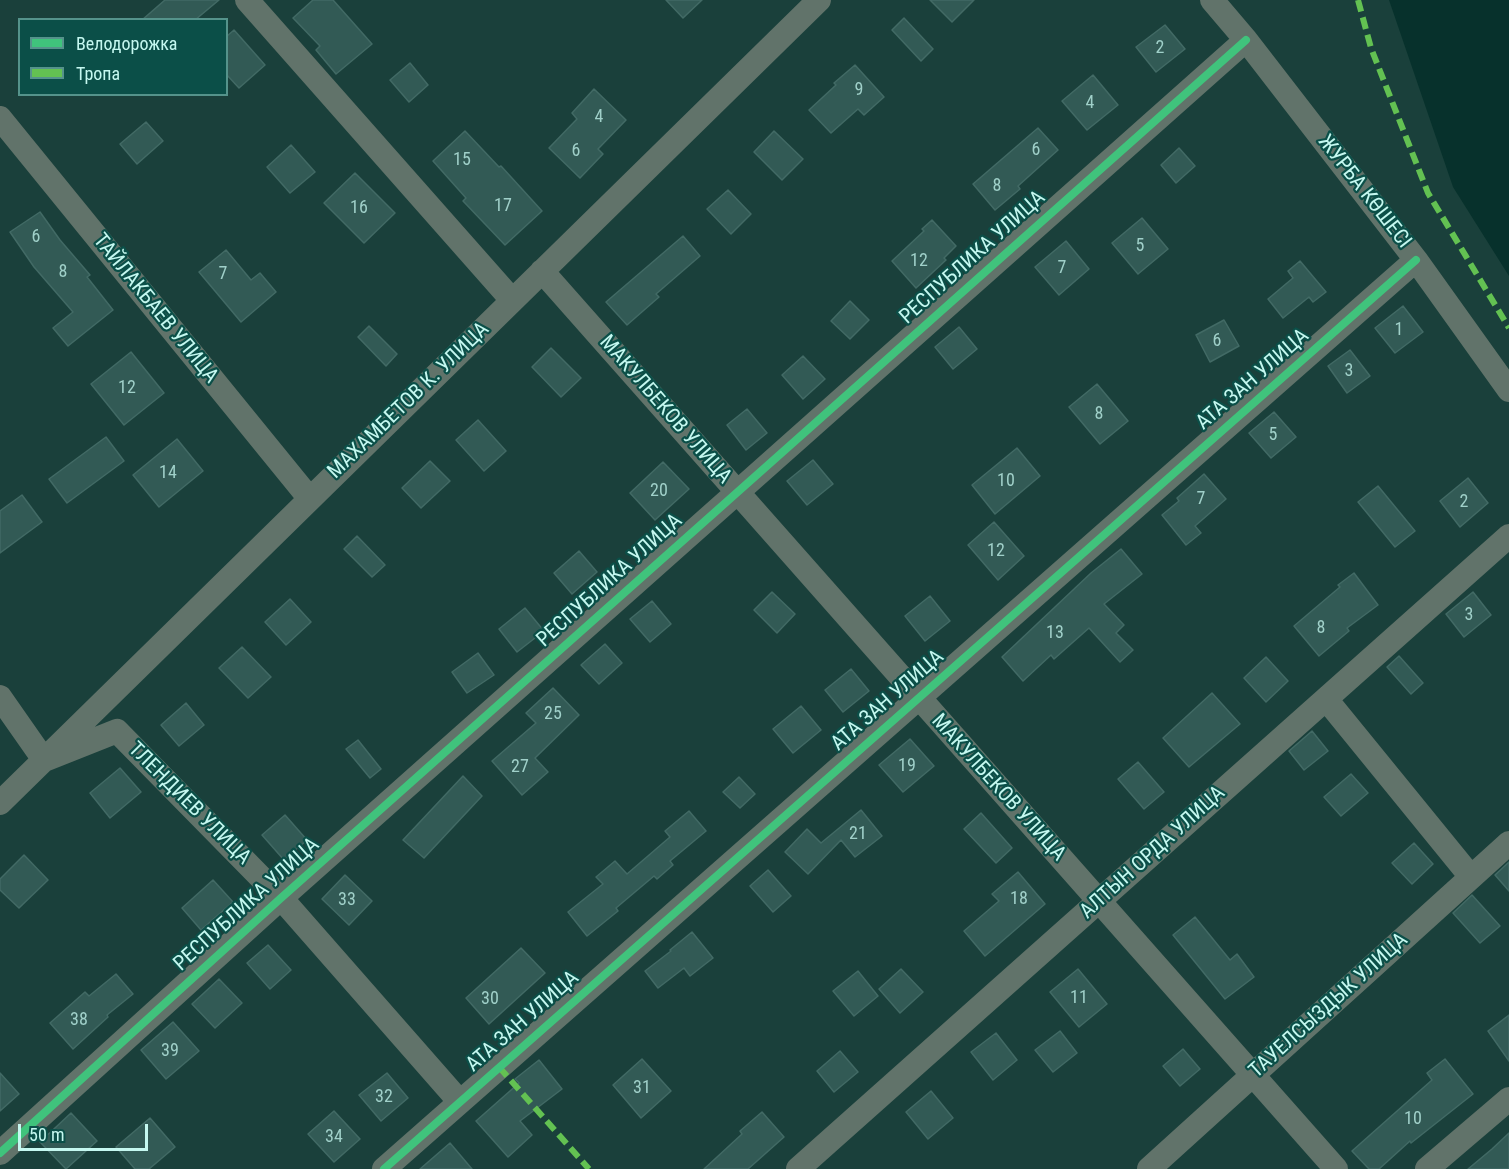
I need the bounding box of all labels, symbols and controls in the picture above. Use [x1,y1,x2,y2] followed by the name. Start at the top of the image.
[18,18,228,96] legend
[76,33,177,54] text: Велодорожка
[1156,37,1164,59] house number: 2
[76,63,120,84] text: Тропа
[855,79,863,101] house number: 9
[1086,92,1094,114] house number: 4
[595,106,603,128] house number: 4
[1312,130,1416,254] street label: ЖУРБА КӨШЕСІ
[1032,139,1040,161] house number: 6
[572,140,580,162] house number: 6
[453,149,471,171] house number: 15
[993,175,1001,197] house number: 8
[895,186,1051,330] street label: РЕСПУБЛИКА УЛИЦА
[494,195,512,217] house number: 17
[350,197,368,219] house number: 16
[32,226,40,248] house number: 6
[87,229,223,389] street label: ТАЙЛАКБАЕВ УЛИЦА
[1136,235,1144,257] house number: 5
[910,250,928,272] house number: 12
[1058,257,1066,279] house number: 7
[59,261,67,283] house number: 8
[219,263,227,285] house number: 7
[323,318,495,484] street label: МАХАМБЕТОВ К. УЛИЦА
[1395,319,1403,341] house number: 1
[1191,324,1315,436] street label: АТА ЗАН УЛИЦА
[594,330,736,490] street label: МАКУЛБЕКОВ УЛИЦА
[1213,330,1221,352] house number: 6
[1345,360,1353,382] house number: 3
[118,377,136,399] house number: 12
[1095,403,1103,425] house number: 8
[1269,424,1277,446] house number: 5
[159,462,177,484] house number: 14
[997,470,1015,492] house number: 10
[650,480,668,502] house number: 20
[1197,488,1205,510] house number: 7
[1460,491,1468,513] house number: 2
[532,509,688,653] street label: РЕСПУБЛИКА УЛИЦА
[987,540,1005,562] house number: 12
[1465,604,1473,626] house number: 3
[1317,617,1325,639] house number: 8
[1046,622,1064,644] house number: 13
[826,645,950,757] street label: АТА ЗАН УЛИЦА
[544,703,562,725] house number: 25
[925,709,1071,867] street label: МАКУЛБЕКОВ УЛИЦА
[122,737,256,871] street label: ТЛЕНДИЕВ УЛИЦА
[898,755,916,777] house number: 19
[511,756,529,778] house number: 27
[1075,781,1231,925] street label: АЛТЫН ОРДА УЛИЦА
[849,823,867,845] house number: 21
[169,833,325,977] street label: РЕСПУБЛИКА УЛИЦА
[1010,888,1028,910] house number: 18
[338,889,356,911] house number: 33
[1245,928,1413,1084] street label: ТАУЕЛСЫЗДЫК УЛИЦА
[461,966,585,1078] street label: АТА ЗАН УЛИЦА
[1070,987,1088,1009] house number: 11
[481,988,499,1010] house number: 30
[70,1009,88,1031] house number: 38
[161,1040,179,1062] house number: 39
[633,1077,651,1099] house number: 31
[375,1086,393,1108] house number: 32
[1404,1108,1422,1130] house number: 10
[21,1112,152,1150] scale bar
[29,1124,64,1145] text: 50 m
[325,1126,343,1148] house number: 34

